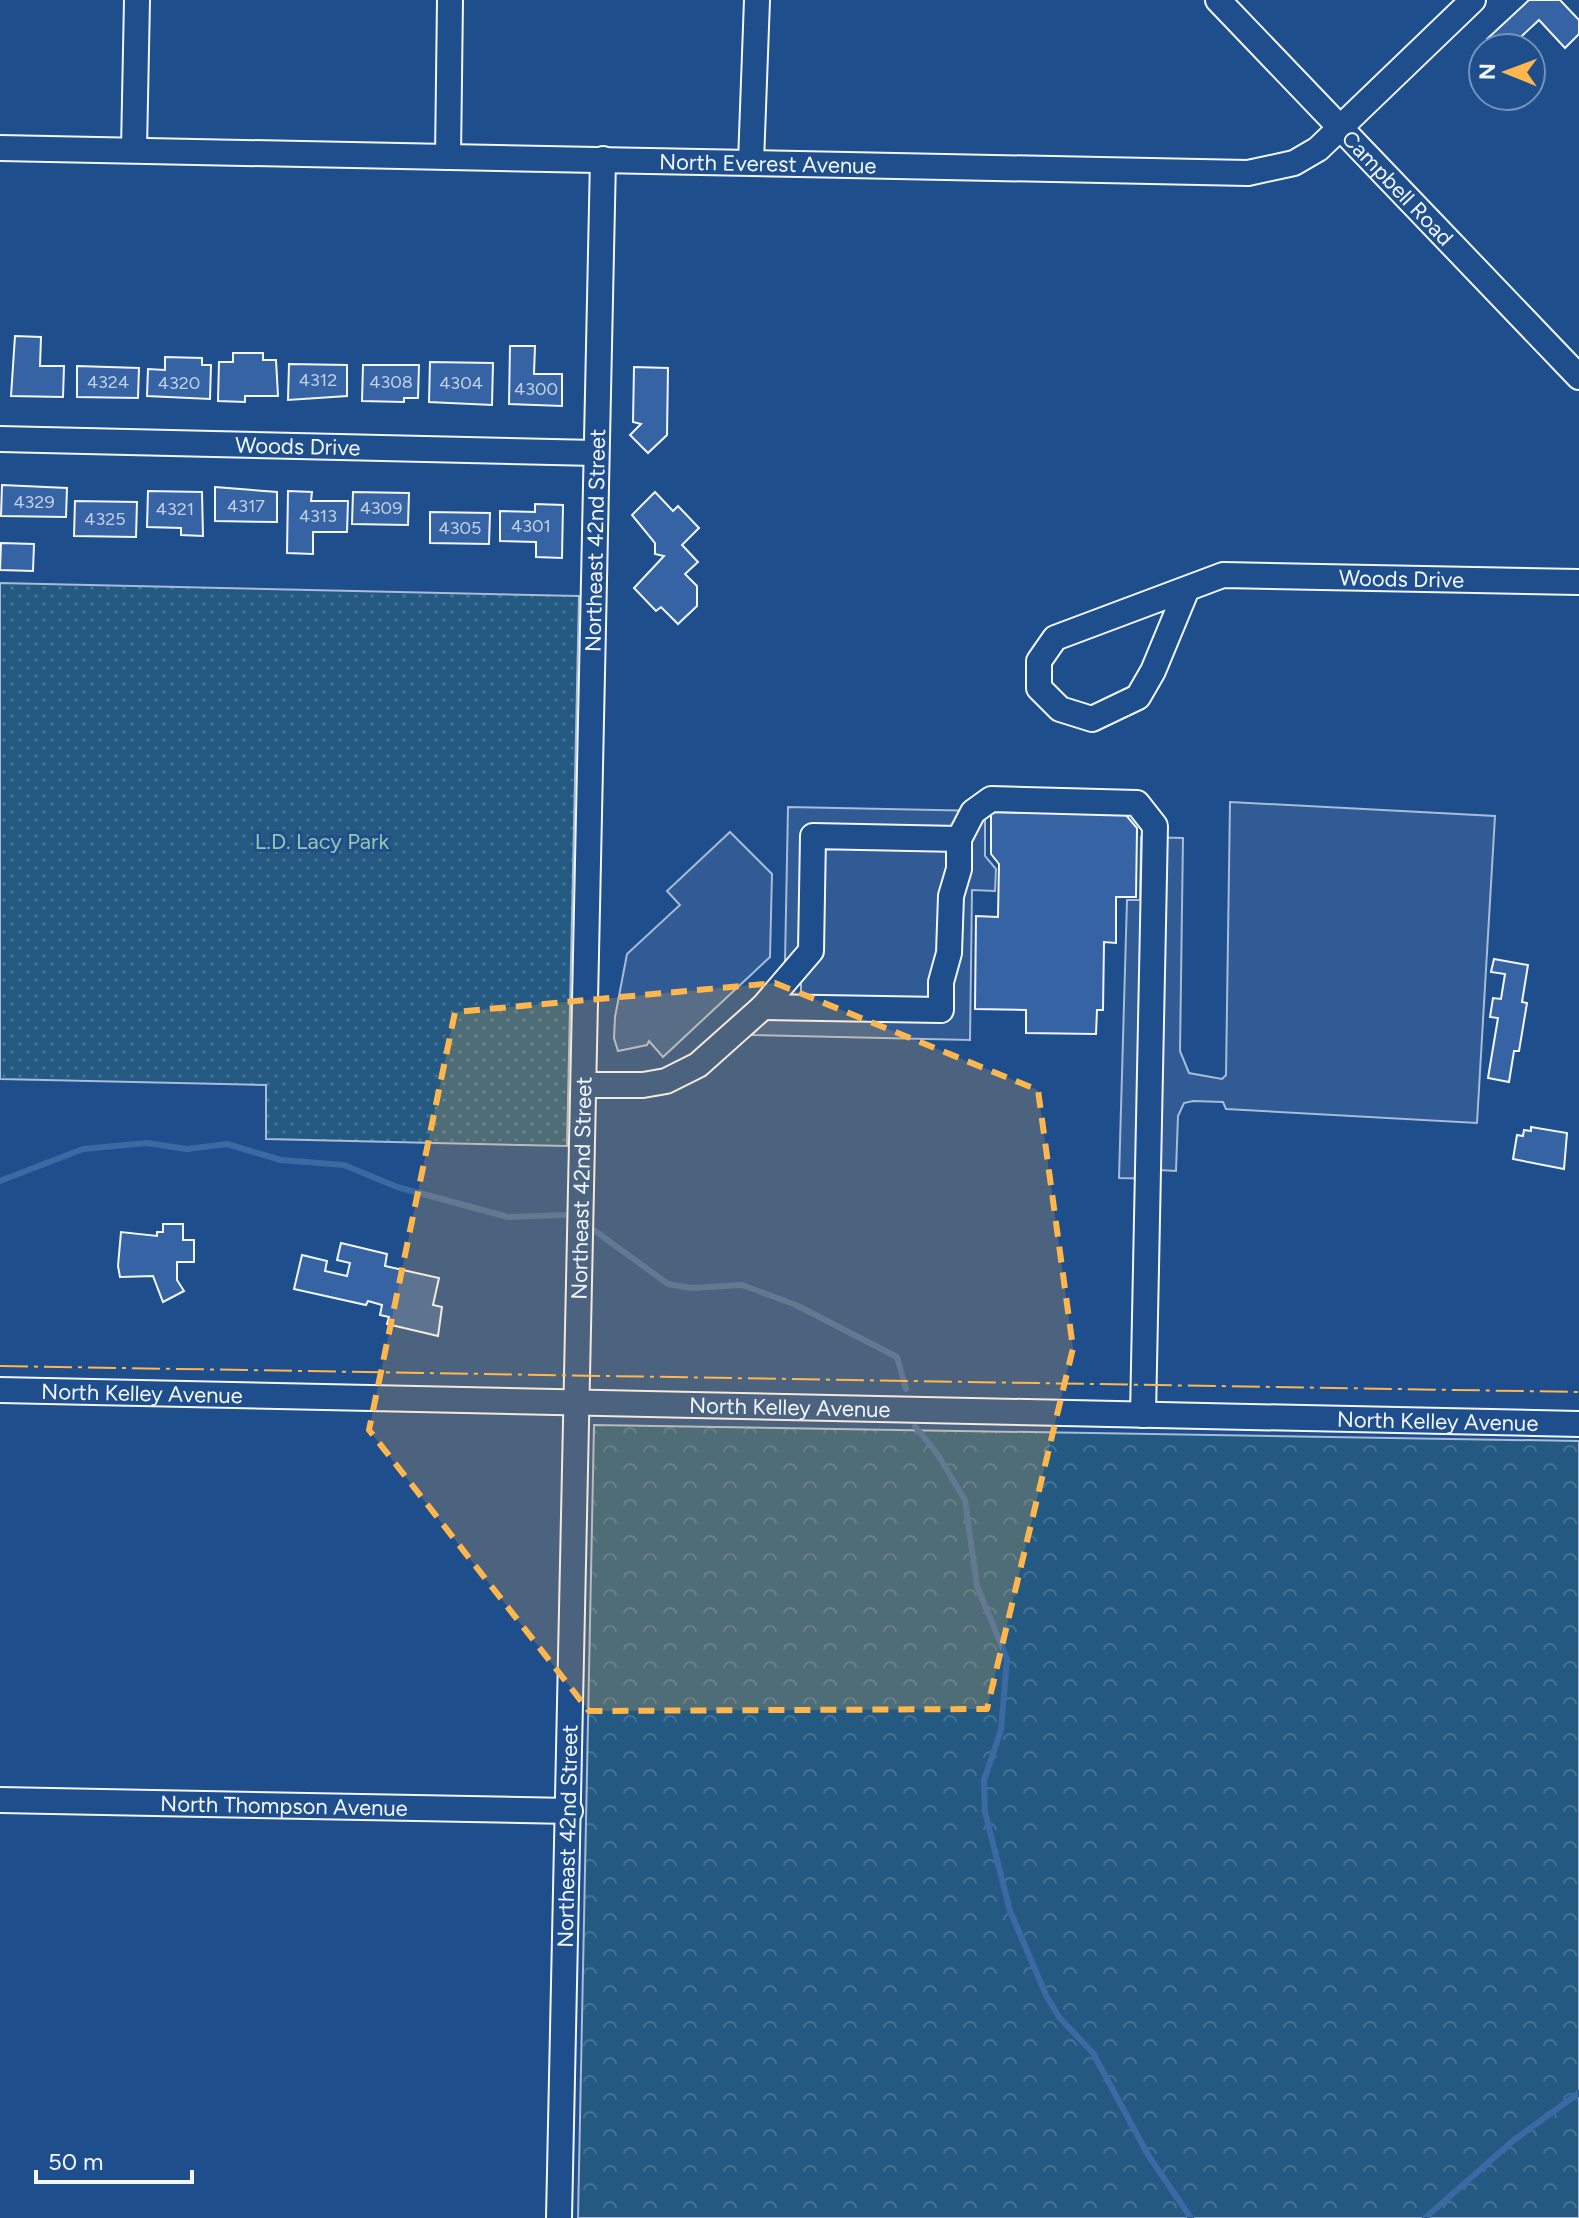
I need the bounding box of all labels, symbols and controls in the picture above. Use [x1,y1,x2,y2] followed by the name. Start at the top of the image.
[1467,32,1547,112] north arrow
[1474,63,1501,80] text: N
[1336,125,1459,251] street label: Campbell Road
[659,148,877,180] street label: North Everest Avenue
[299,369,337,391] house number: 4312
[87,371,129,393] house number: 4324
[369,371,413,393] house number: 4308
[158,372,200,394] house number: 4320
[439,372,483,394] house number: 4304
[514,378,558,400] house number: 4300
[579,428,611,652] street label: Northeast 42nd Street
[235,432,361,461] street label: Woods Drive
[13,491,55,513] house number: 4329
[227,495,265,517] house number: 4317
[360,497,402,519] house number: 4309
[156,498,194,520] house number: 4321
[299,505,337,527] house number: 4313
[84,508,126,530] house number: 4325
[511,515,551,537] house number: 4301
[439,517,481,539] house number: 4305
[1339,564,1464,594] street label: Woods Drive
[255,828,389,855] park label: L.D. Lacy Park
[566,1076,597,1300] street label: Northeast 42nd Street
[41,1378,243,1409] street label: North Kelley Avenue
[689,1392,891,1423] street label: North Kelley Avenue
[1337,1406,1539,1437] street label: North Kelley Avenue
[552,1724,584,1948] street label: Northeast 42nd Street
[160,1790,408,1822] street label: North Thompson Avenue
[36,2134,192,2184] scale bar
[48,2147,104,2176] text: 50 m

